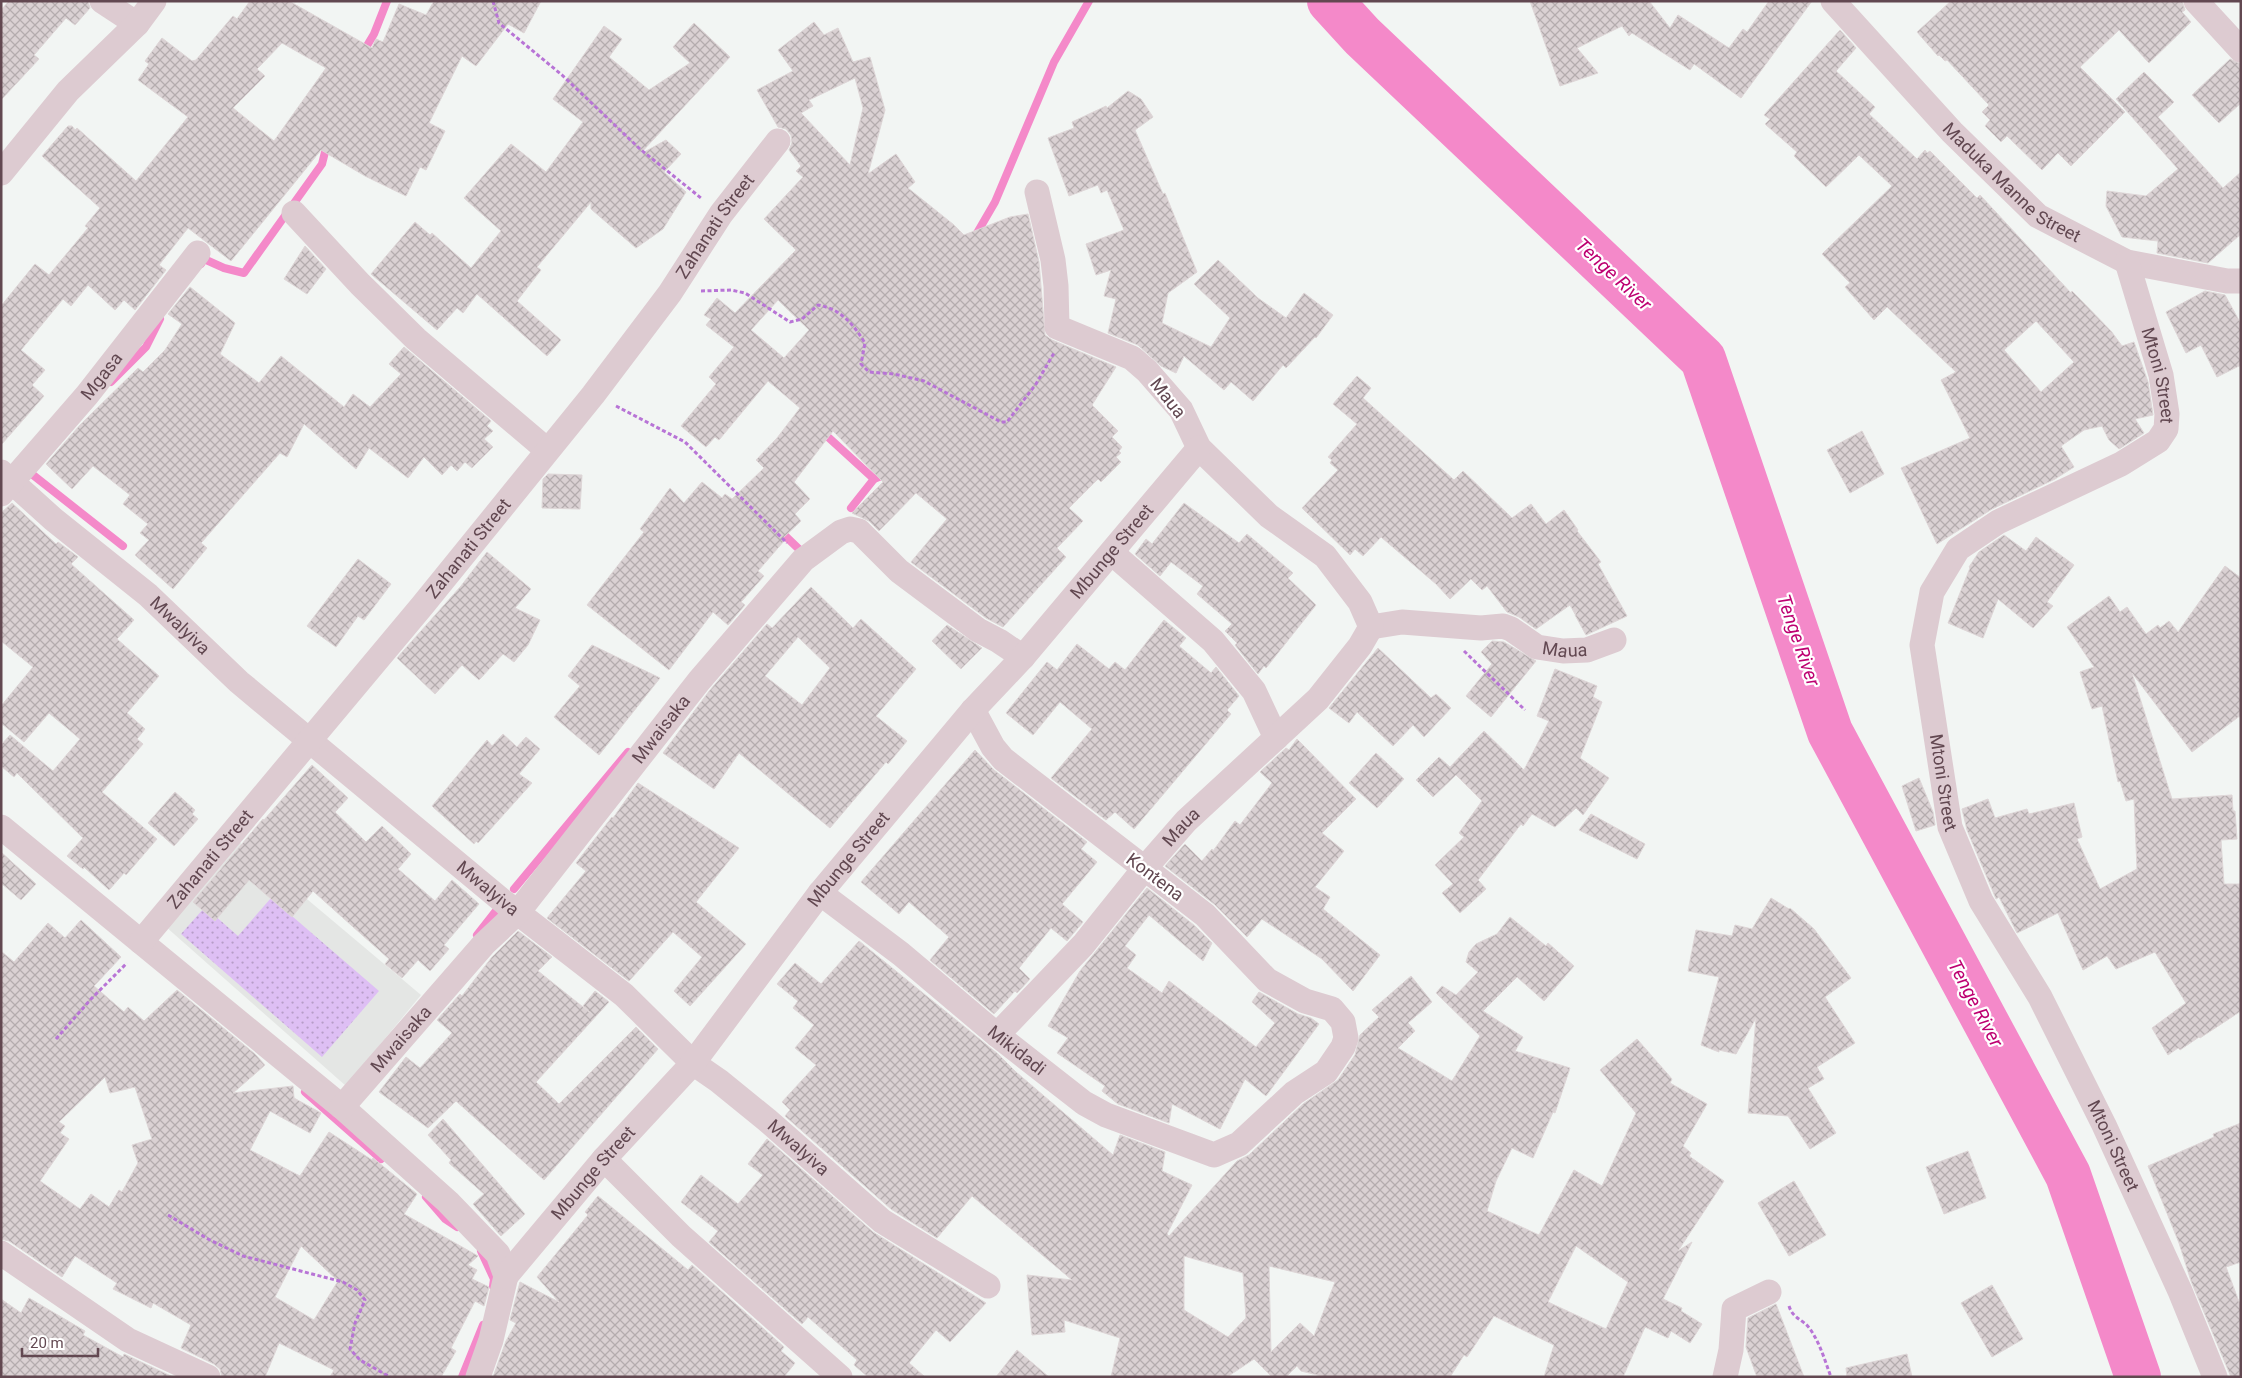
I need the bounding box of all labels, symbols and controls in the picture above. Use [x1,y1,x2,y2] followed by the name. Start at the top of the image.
[1939,118,2085,246] street label: Maduka Manne Street
[671,170,758,282] street label: Zahanati Street
[1571,233,1657,316] water label: Tenge River
[2137,325,2178,424] street label: Mtoni Street
[76,348,126,404] street label: Mgasa
[1146,373,1191,422] street label: Maua
[422,494,515,602] street label: Zahanati Street
[1066,499,1157,603] street label: Mbunge Street
[1772,591,1825,690] water label: Tenge River
[146,592,215,659] street label: Mwalyiva
[1541,637,1588,662] street label: Maua
[627,690,694,768] street label: Mwaisaka
[1926,732,1962,835] street label: Mtoni Street
[1158,803,1204,850] street label: Maua
[163,805,257,912] street label: Zahanati Street
[803,807,894,911] street label: Mbunge Street
[1122,848,1188,905] street label: Kontena
[453,856,524,920] street label: Mwalyiva
[1943,956,2008,1051] water label: Tenge River
[366,1001,435,1076] street label: Mwaisaka
[984,1021,1050,1079] street label: Mikidadi
[2083,1097,2144,1195] street label: Mtoni Street
[764,1115,834,1180] street label: Mwalyiva
[547,1121,639,1224] street label: Mbunge Street
[22,1326,99,1358] scale bar
[30,1334,64,1352] text: 20 m

